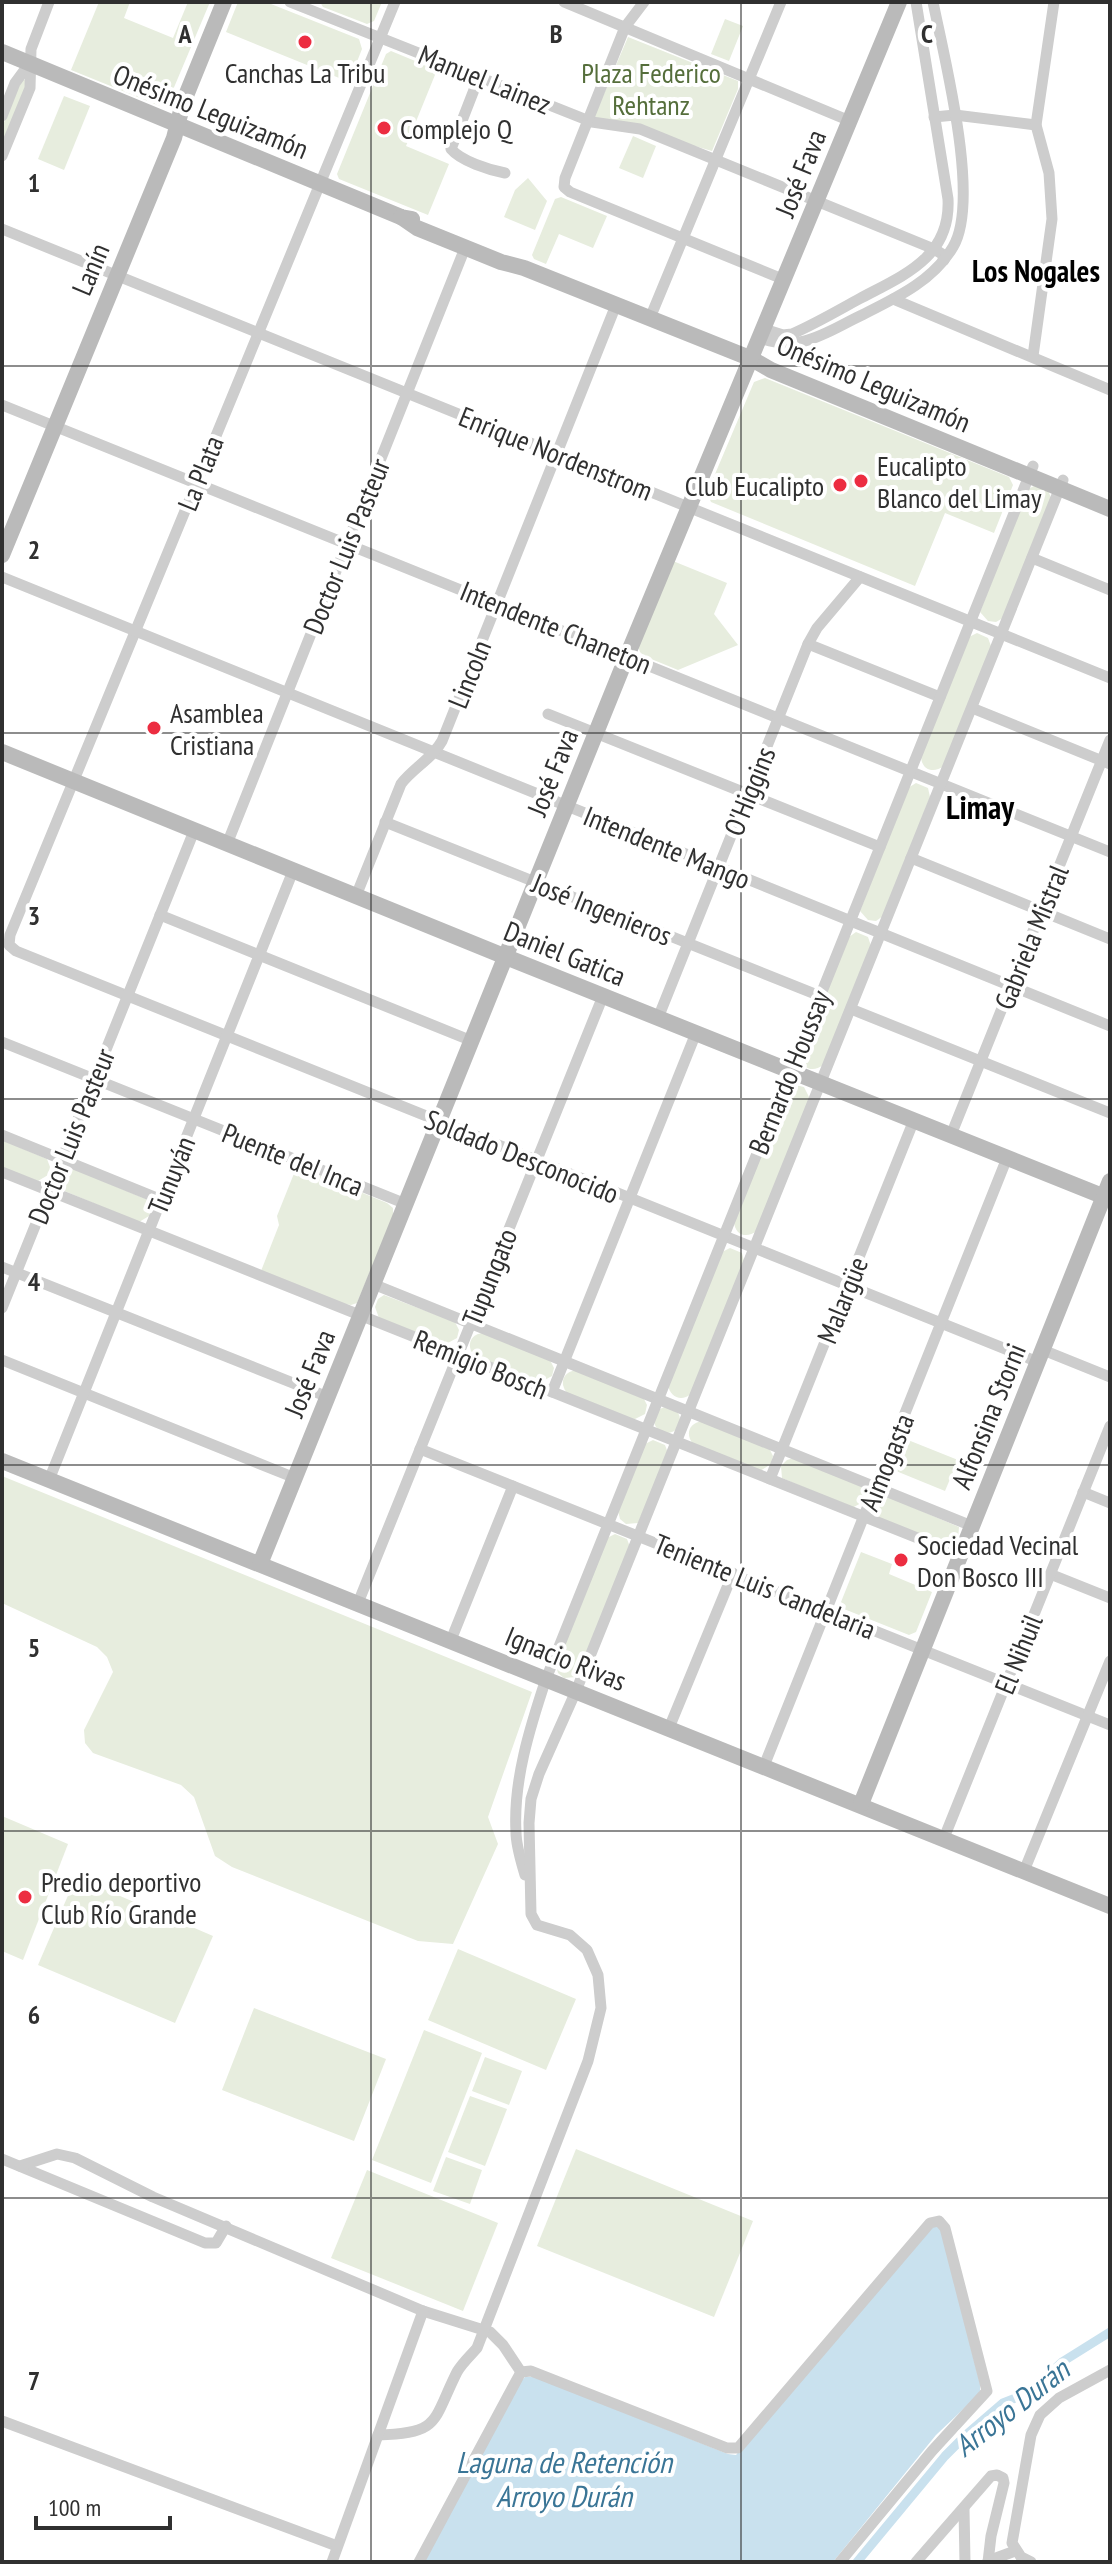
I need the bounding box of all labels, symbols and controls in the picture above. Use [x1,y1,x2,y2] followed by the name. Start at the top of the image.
[177,17,192,50] text: A
[550,17,563,50] text: B
[921,17,933,50] text: C
[296,33,314,51] marker: Canchas La Tribu
[413,36,557,122] street label: Manuel Lainez
[225,54,385,91] place label: Canchas La Tribu
[581,54,721,123] park label: Plaza Federico Rehtanz
[108,55,314,167] street label: Onésimo Leguizamón
[400,110,513,147] place label: Complejo Q
[375,119,393,137] marker: Complejo Q
[765,124,834,223] street label: José Fava
[28,166,40,199] text: 1
[63,237,117,301] street label: Lanín
[972,251,1100,290] district label: Los Nogales
[772,326,976,440] street label: Onésimo Leguizamón
[454,397,658,509] street label: Enrique Nordenstrom
[168,430,232,516] street label: La Plata
[877,447,1042,516] place label: Eucalipto Blanco del Limay
[294,452,398,639] street label: Doctor Luis Pasteur
[685,467,824,504] place label: Club Eucalipto
[852,472,870,490] marker: Eucalipto Blanco del Limay
[831,476,849,494] marker: Club Eucalipto
[28,533,40,566] text: 2
[455,572,657,682] street label: Intendente Chaneton
[439,634,499,714] street label: Lincoln
[170,694,264,763] place label: Asamblea Cristiana
[145,719,163,737] marker: Asamblea Cristiana
[517,723,586,822] street label: José Fava
[714,741,784,841] street label: O'Higgins
[946,786,1015,828] district label: Limay
[578,797,756,897] street label: Intendente Mango
[985,859,1077,1015] street label: Gabriela Mistral
[526,864,677,954] street label: José Ingenieros
[28,899,40,932] text: 3
[499,912,631,994] street label: Daniel Gatica
[739,984,839,1159] street label: Bernardo Houssay
[19,1042,123,1229] street label: Doctor Luis Pasteur
[420,1100,624,1212] street label: Soldado Desconocido
[217,1114,369,1204] street label: Puente del Inca
[139,1131,203,1219] street label: Tunuyán
[453,1223,525,1331] street label: Tupungato
[808,1251,876,1349] street label: Malargüe
[28,1265,41,1298] text: 4
[408,1320,554,1408] street label: Remigio Bosch
[274,1324,343,1423] street label: José Fava
[942,1338,1034,1494] street label: Alfonsina Storni
[850,1408,922,1516] street label: Aimogasta
[649,1525,881,1647] street label: Teniente Luis Candelaria
[917,1526,1079,1595] place label: Sociedad Vecinal Don Bosco III
[892,1551,910,1569] marker: Sociedad Vecinal Don Bosco III
[985,1608,1051,1699] street label: El Nihuil
[500,1617,632,1699] street label: Ignacio Rivas
[28,1631,40,1664] text: 5
[41,1863,201,1932] place label: Predio deportivo Club Río Grande
[16,1888,34,1906] marker: Predio deportivo Club Río Grande
[28,1998,40,2031] text: 6
[945,2349,1078,2464] water label: Arroyo Durán
[28,2364,40,2397] text: 7
[456,2442,674,2515] water label: Laguna de Retención Arroyo Durán
[36,2480,170,2530] scale bar
[48,2492,101,2523] text: 100 m

